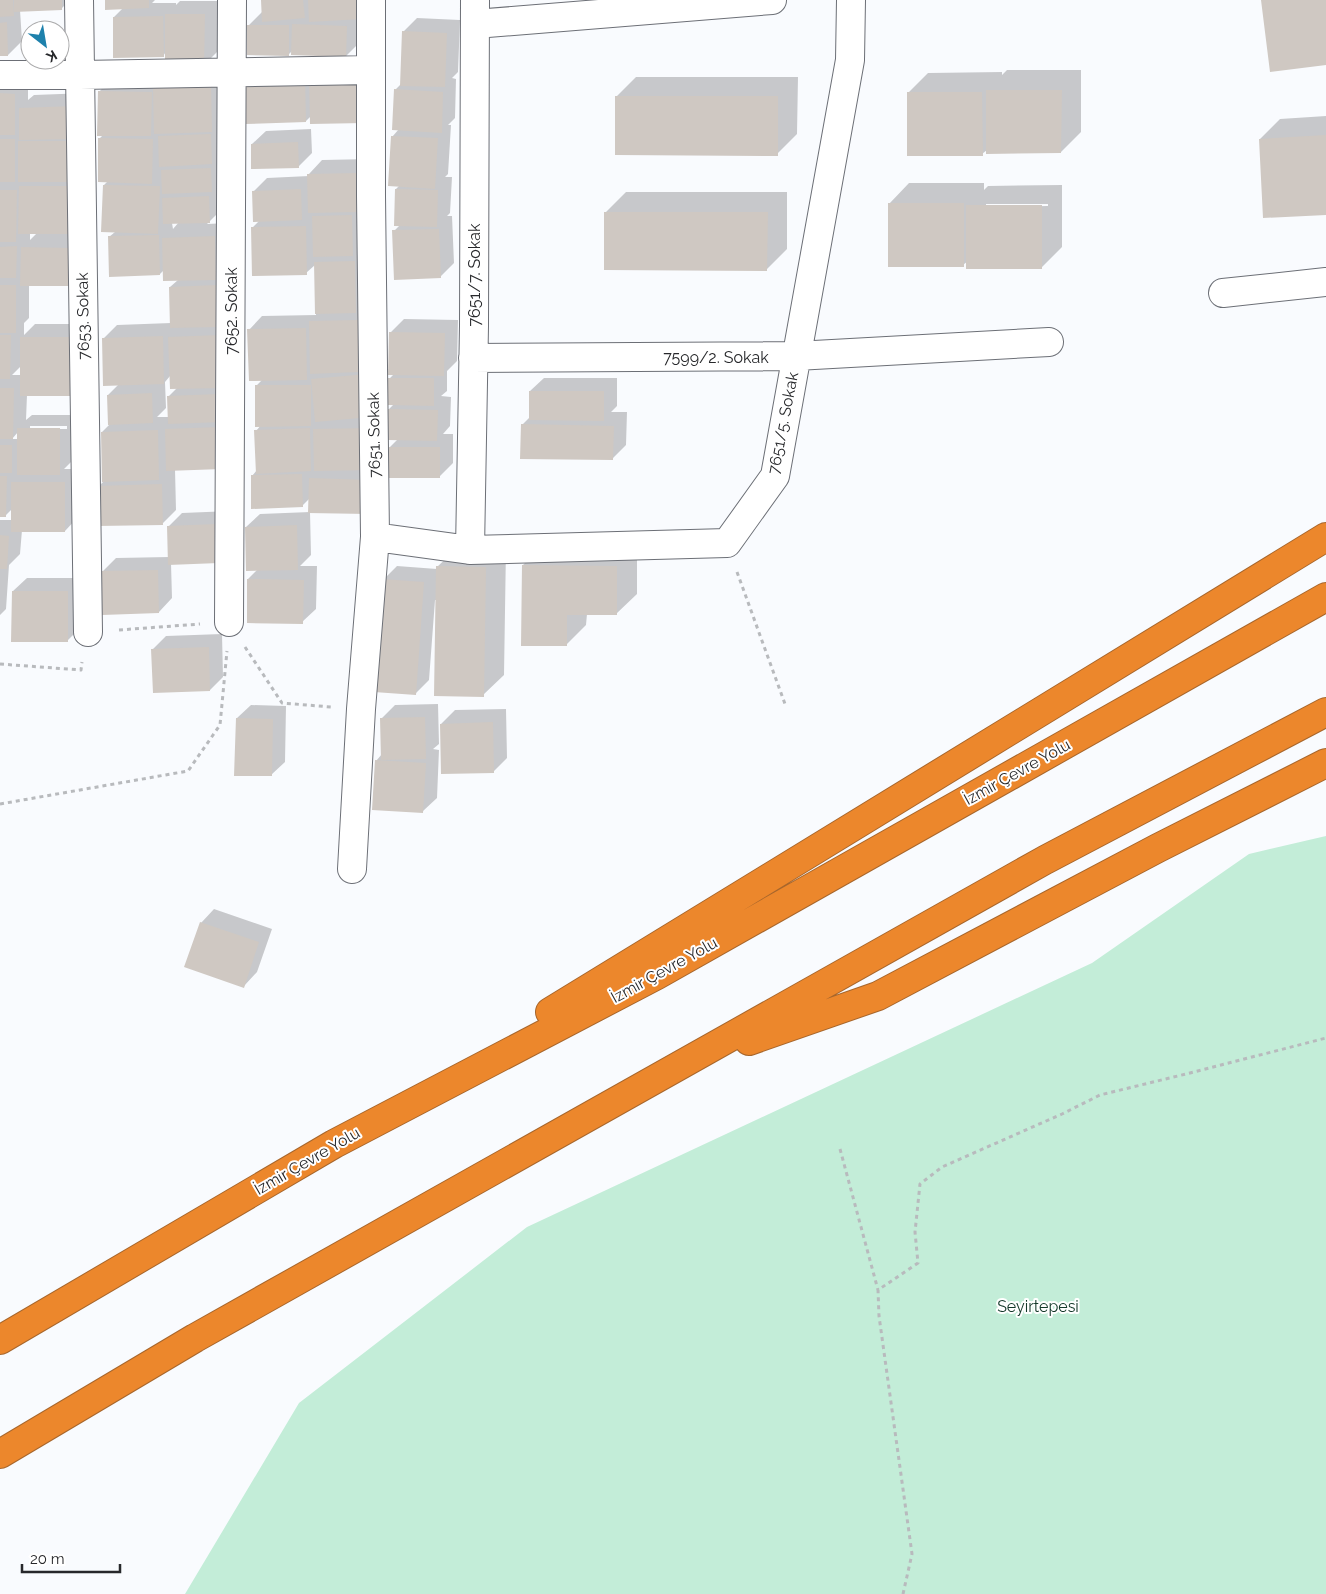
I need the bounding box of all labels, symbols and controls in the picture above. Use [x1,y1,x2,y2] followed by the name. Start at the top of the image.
[20,20,70,70] north arrow
[43,47,60,66] text: K
[465,223,484,326] street label: 7651/7. Sokak
[222,267,241,355] street label: 7652. Sokak
[73,272,93,360] street label: 7653. Sokak
[663,348,769,367] street label: 7599/2. Sokak
[764,370,802,476] street label: 7651/5. Sokak
[364,391,384,478] street label: 7651. Sokak
[960,734,1073,809] street label: İzmir Çevre Yolu
[607,932,720,1007] street label: İzmir Çevre Yolu
[250,1122,363,1199] street label: İzmir Çevre Yolu
[997,1297,1079,1316] park label: Seyirtepesi
[22,1542,120,1574] scale bar
[30,1550,65,1568] text: 20 m

